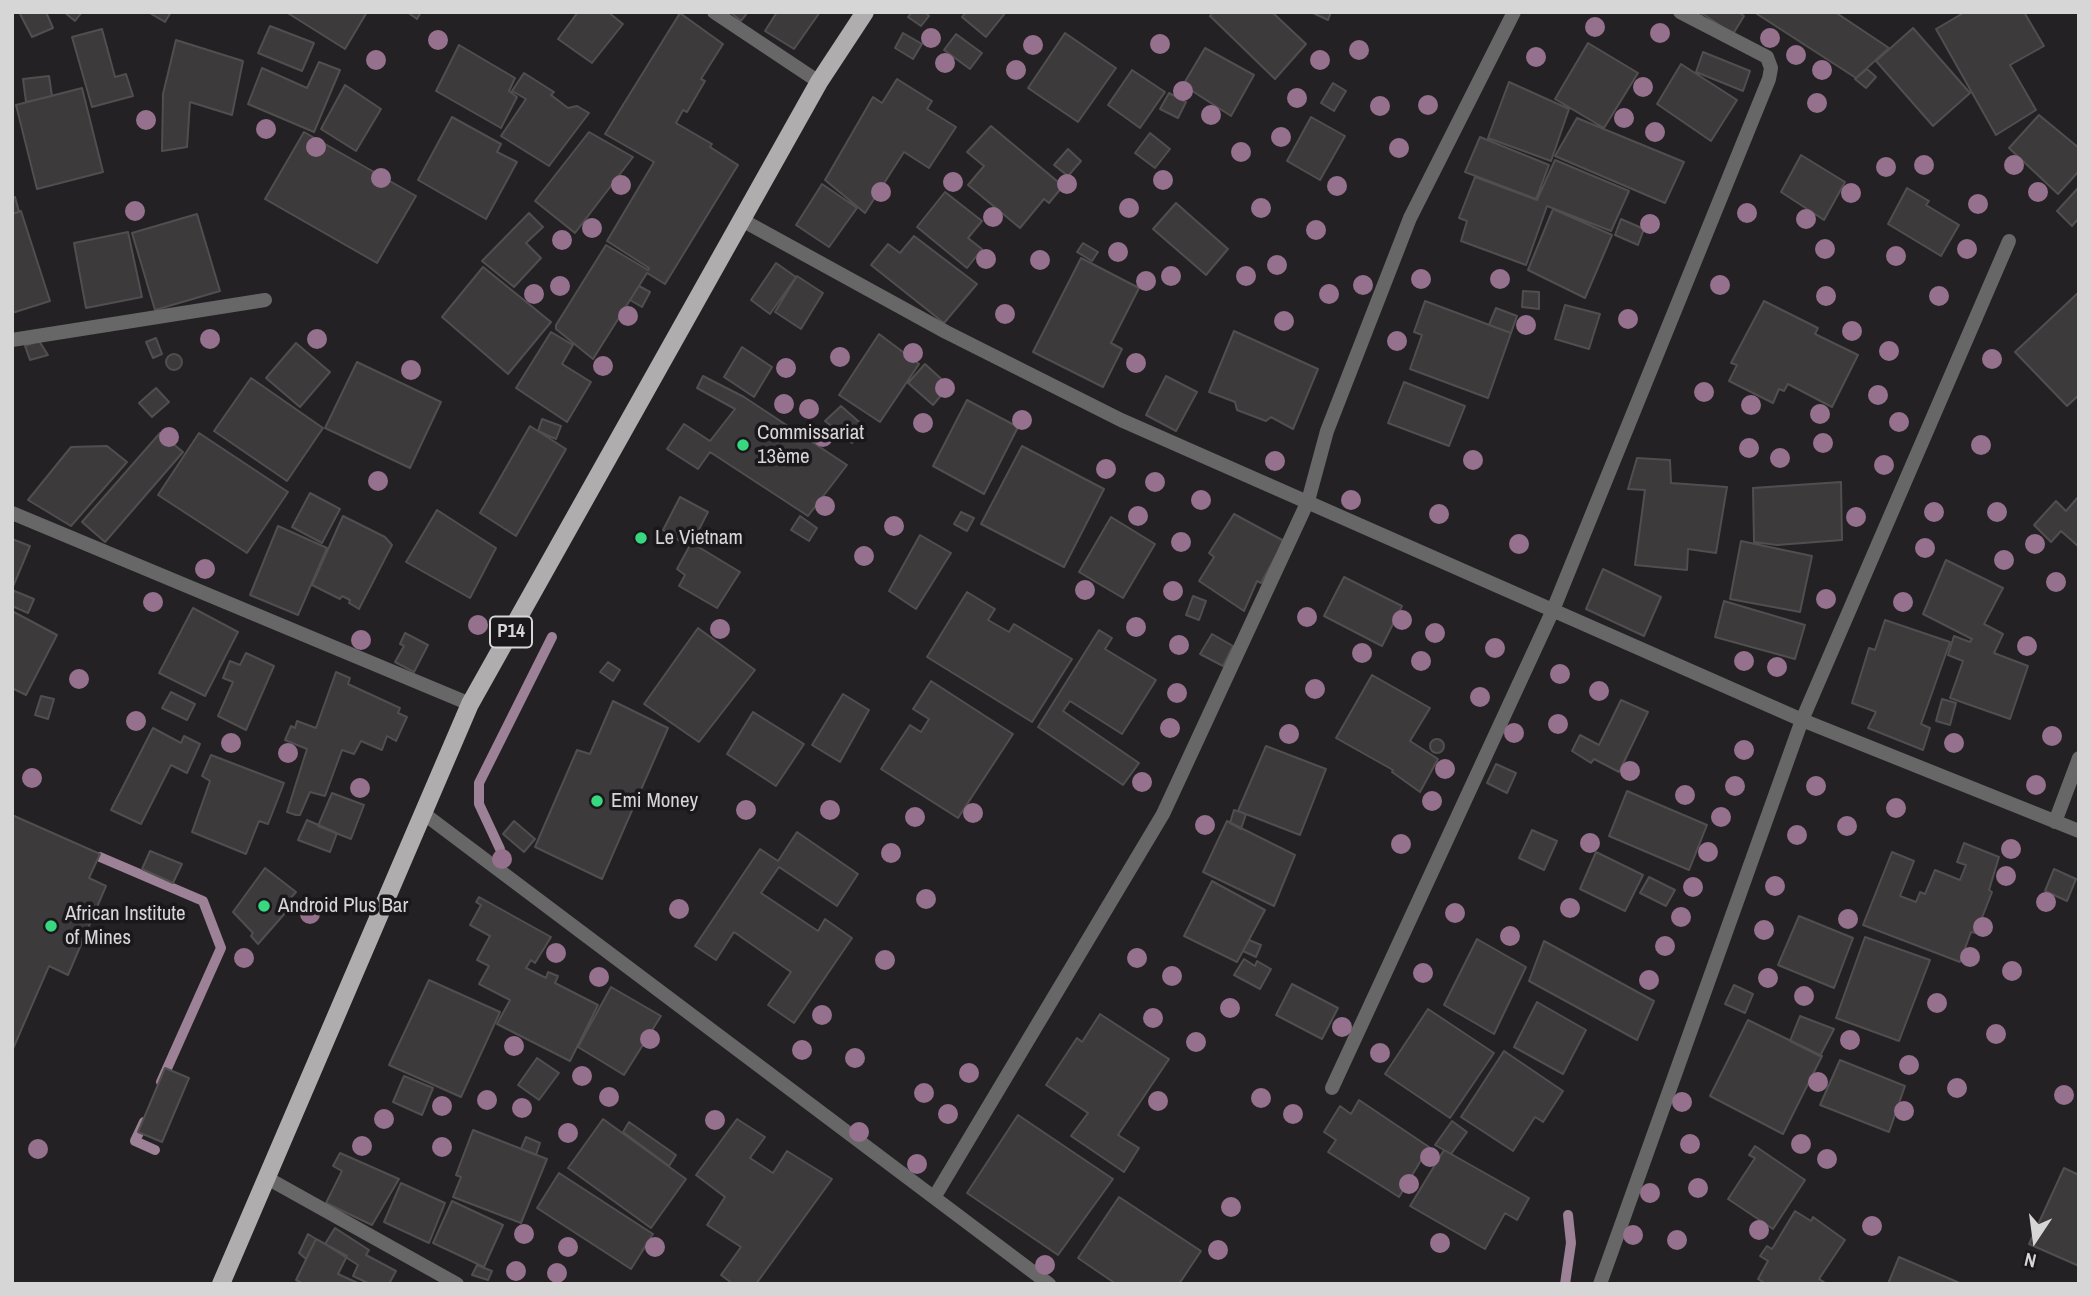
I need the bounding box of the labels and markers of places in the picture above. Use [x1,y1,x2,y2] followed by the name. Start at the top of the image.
[757,420,864,470] place label: Commissariat 13ème
[735,437,751,453] marker: Commissariat 13ème
[655,525,743,551] place label: Le Vietnam
[633,530,649,546] marker: Le Vietnam
[611,788,698,814] place label: Emi Money
[589,793,605,809] marker: Emi Money
[278,893,408,919] place label: Android Plus Bar
[256,898,272,914] marker: Android Plus Bar
[65,901,186,951] place label: African Institute of Mines
[43,918,59,934] marker: African Institute of Mines

